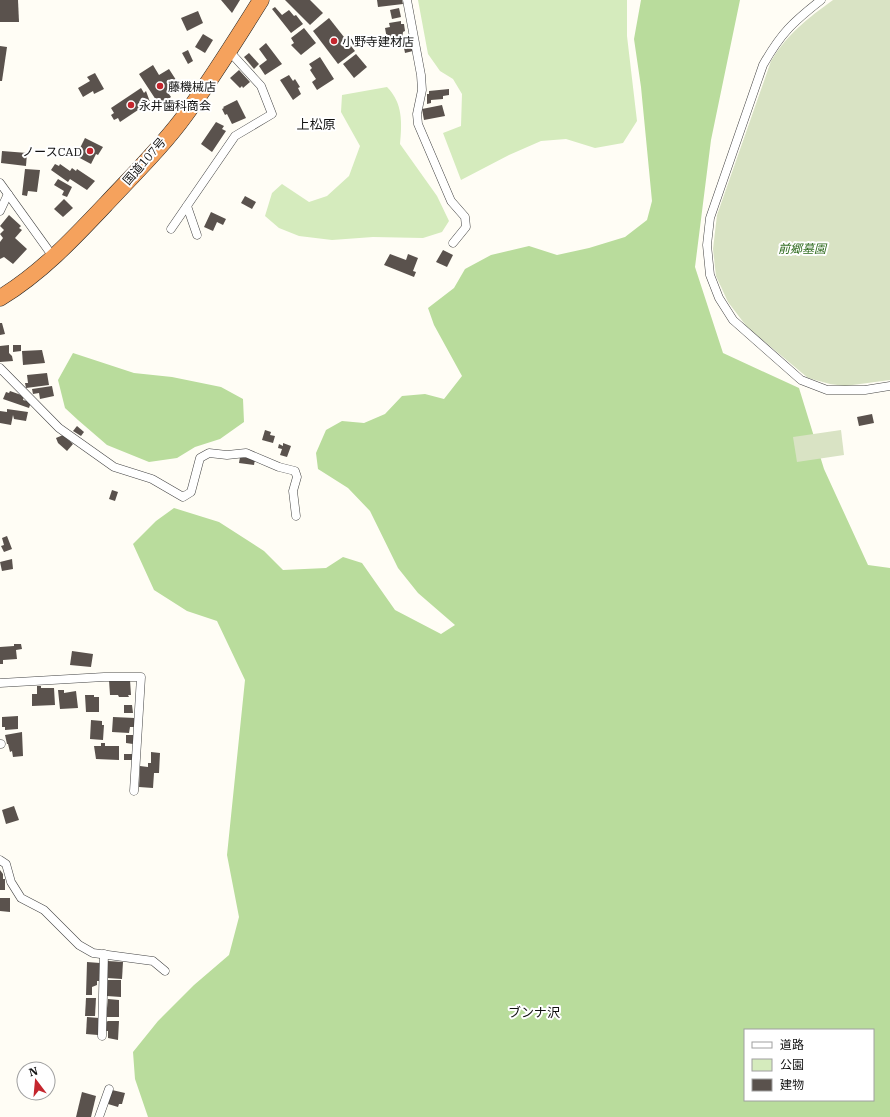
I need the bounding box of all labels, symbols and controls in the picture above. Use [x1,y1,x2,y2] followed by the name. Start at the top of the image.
[342,34,414,49] place label: 小野寺建材店
[329,36,339,46] marker: 小野寺建材店
[168,79,216,94] place label: 藤機械店
[155,81,165,91] marker: 藤機械店
[139,98,211,113] place label: 永井歯科商会
[126,100,136,110] marker: 永井歯科商会
[296,116,336,133] district label: 上松原
[119,134,169,188] street label: 国道107号
[22,144,82,159] place label: ノースCAD
[85,146,95,156] marker: ノースCAD
[778,241,828,256] park label: 前郷墓園
[508,1004,560,1021] district label: ブンナ沢
[744,1029,874,1101] legend
[780,1037,804,1052] text: 道路
[780,1057,804,1072] text: 公園
[16,1061,56,1101] north arrow
[27,1063,40,1079] text: N
[780,1077,804,1092] text: 建物

